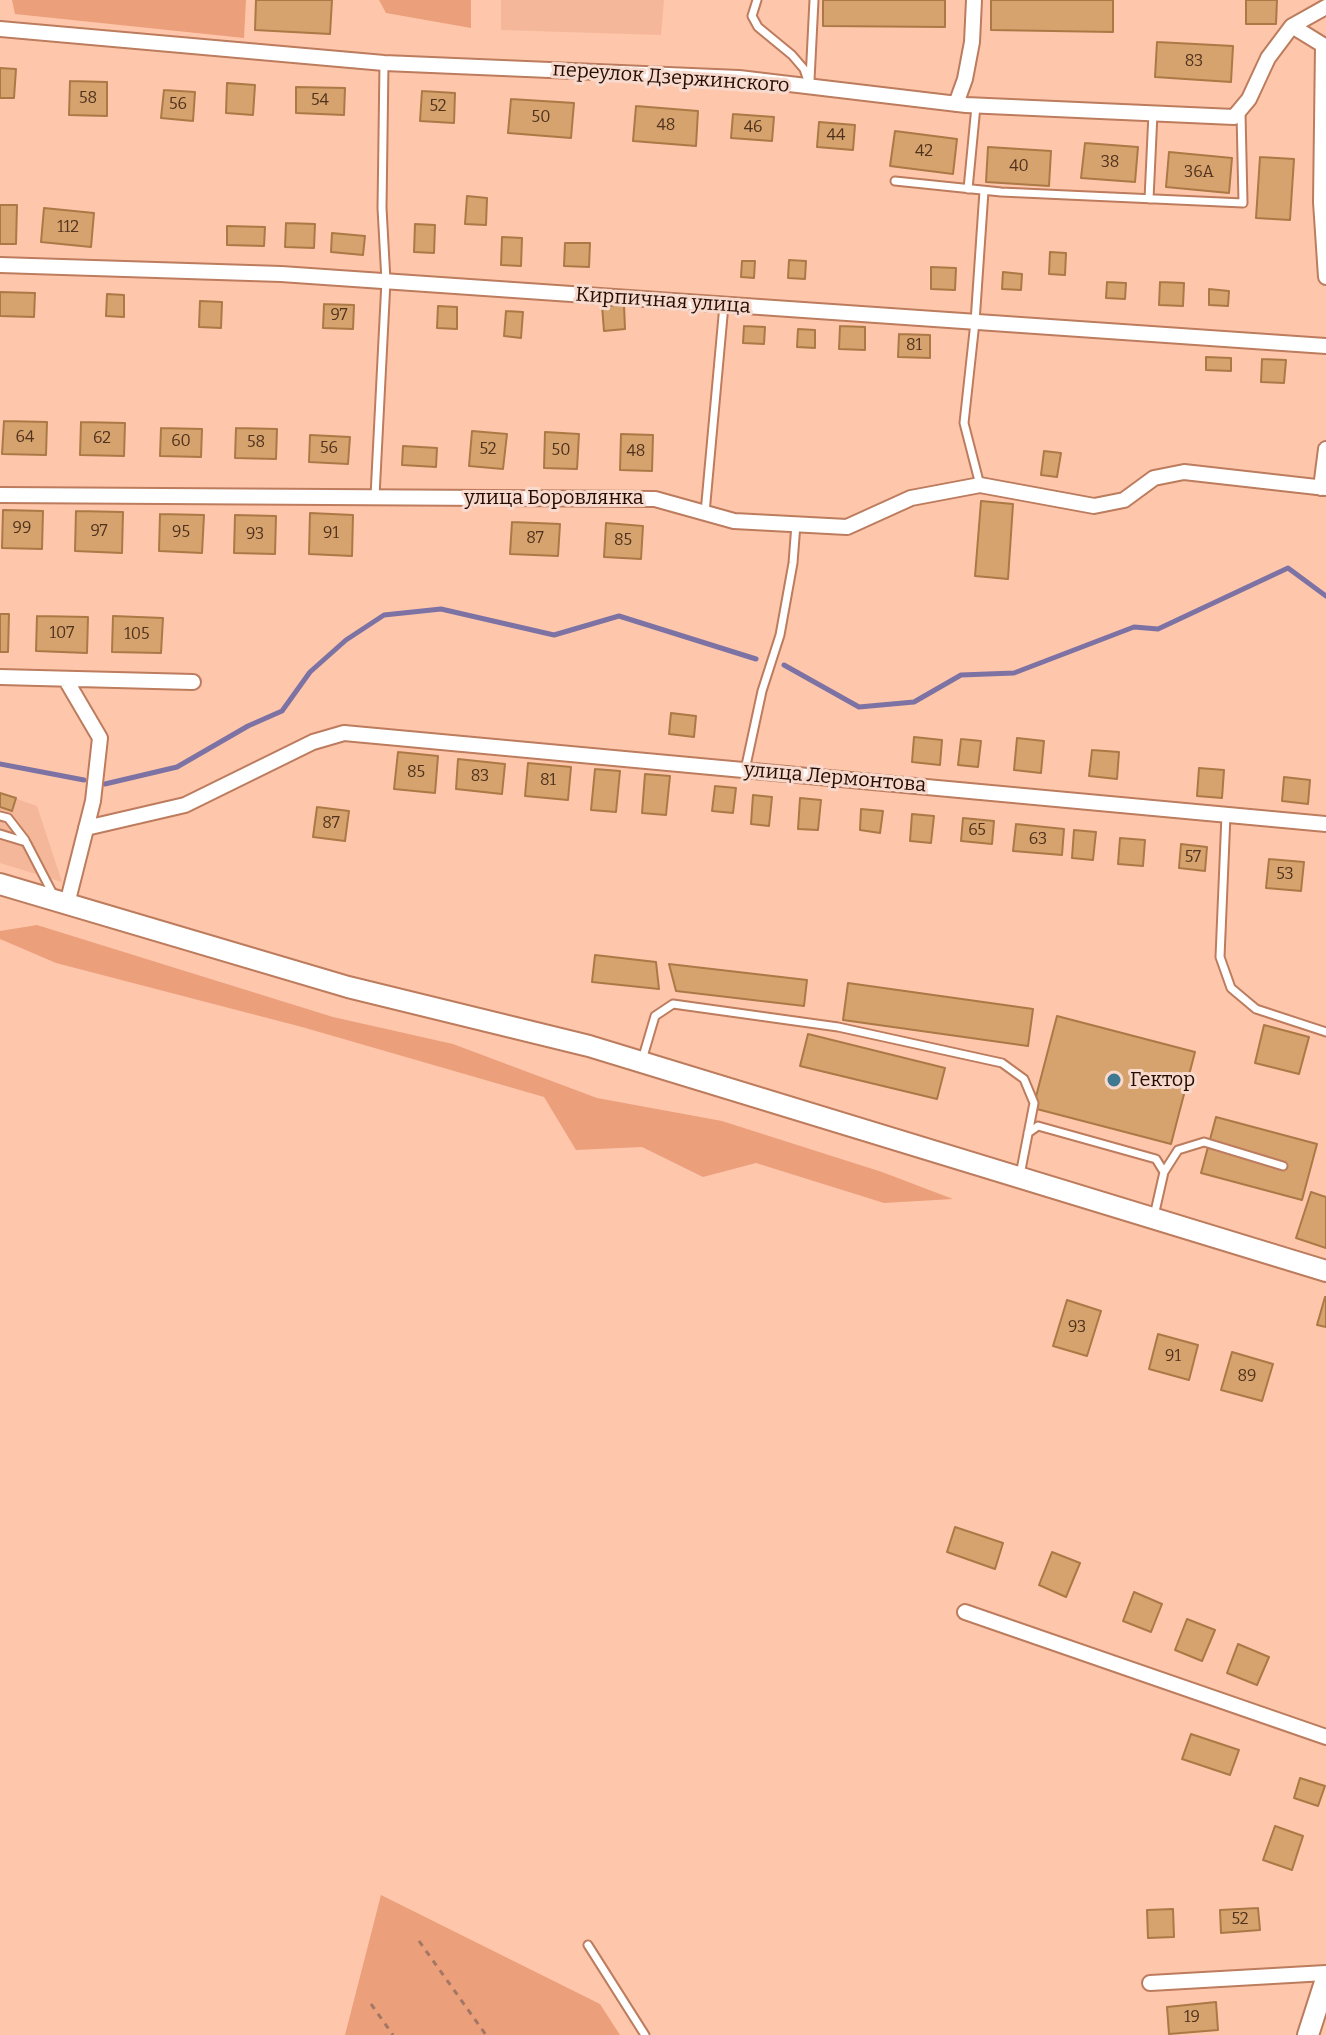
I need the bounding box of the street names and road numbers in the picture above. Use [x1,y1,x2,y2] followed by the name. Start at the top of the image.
[552,58,790,98] street label: переулок Дзержинского
[575,283,751,319] street label: Кирпичная улица
[464,486,644,510] street label: улица Боровлянка
[743,758,927,798] street label: улица Лермонтова

